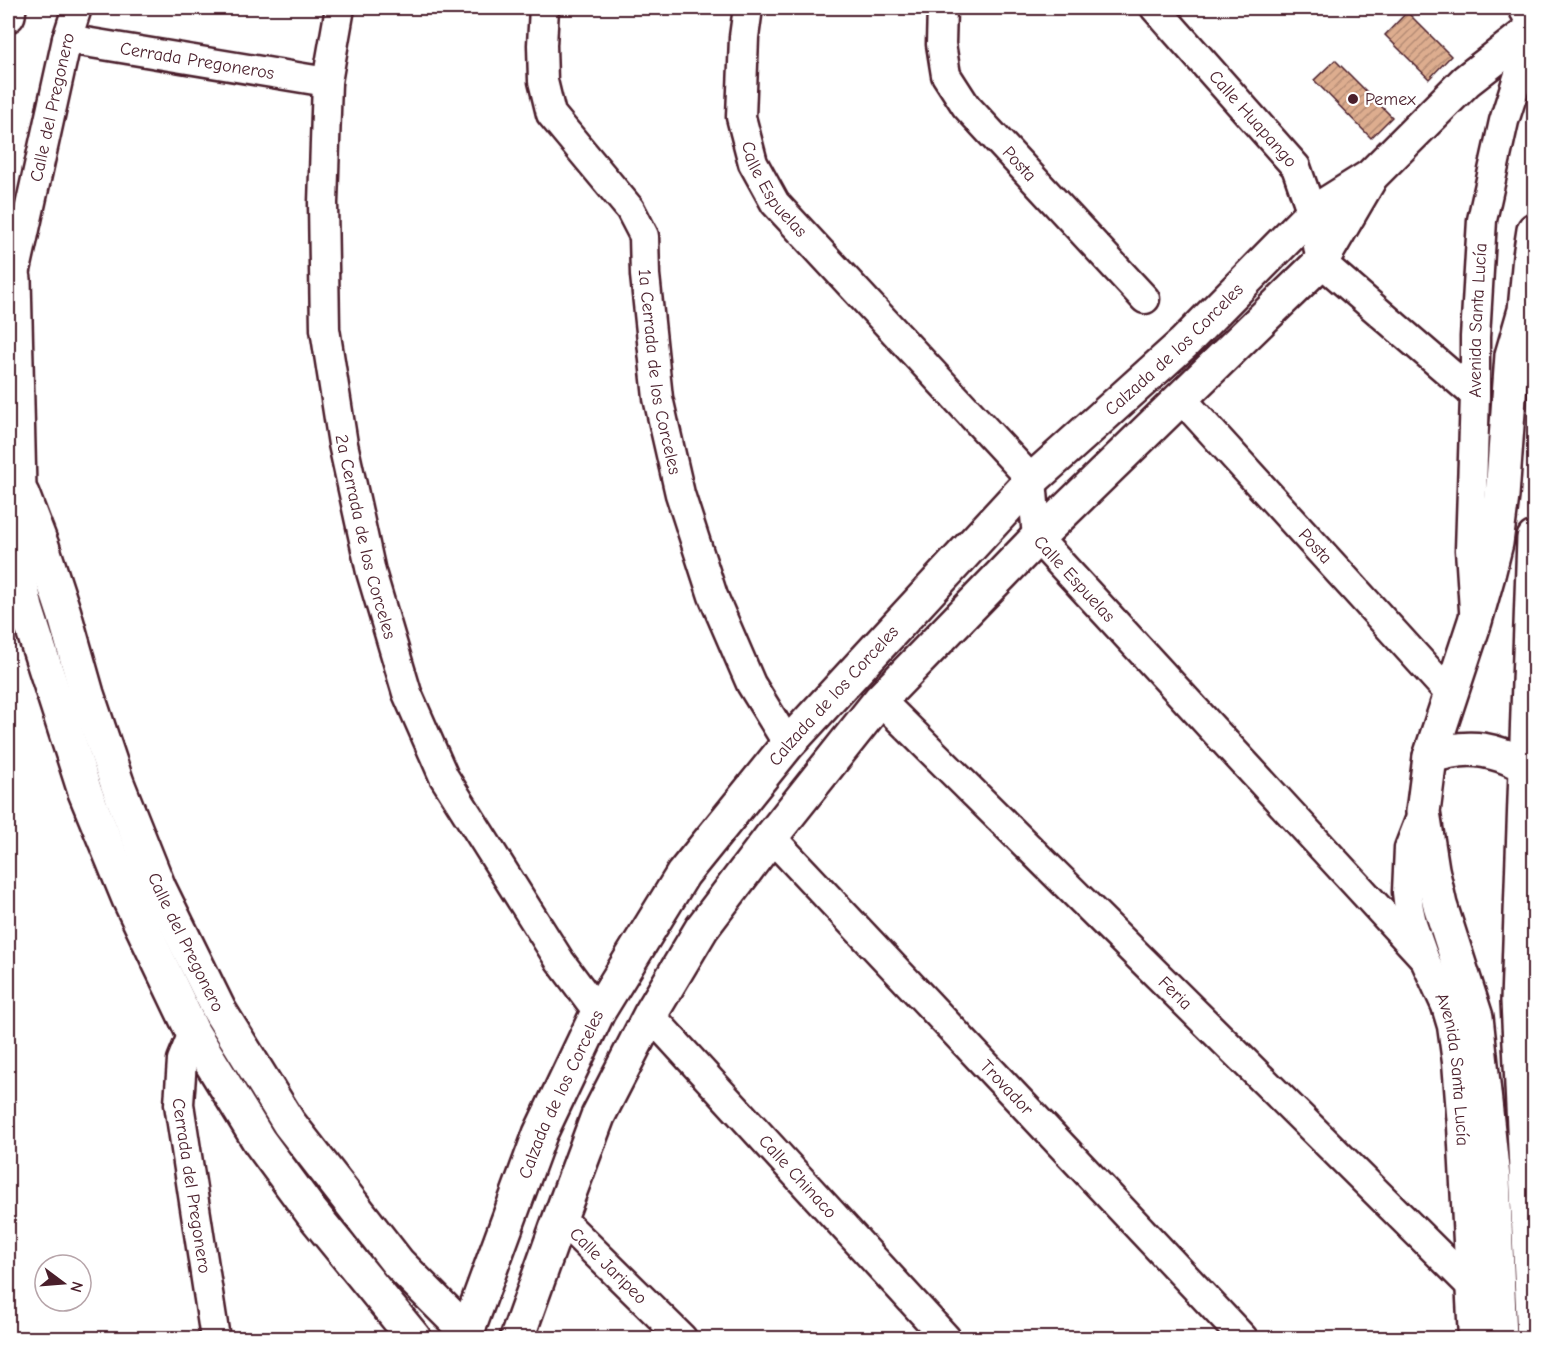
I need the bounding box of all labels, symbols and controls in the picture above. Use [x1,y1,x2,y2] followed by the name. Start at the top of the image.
[25,30,79,184] street label: Calle del Pregonero
[119,37,276,84] street label: Cerrada Pregoneros
[1205,66,1302,172] street label: Calle Huapango
[1365,89,1416,110] place label: Pemex
[1346,92,1360,106] marker: Pemex
[737,139,812,241] street label: Calle Espuelas
[998,142,1041,186] street label: Posta
[1464,242,1491,398] street label: Avenida Santa Lucía
[634,269,686,476] street label: 1a Cerrada de los Corceles
[1100,279,1247,420] street label: Calzada de los Corceles
[331,433,401,641] street label: 2a Cerrada de los Corceles
[1294,524,1337,568] street label: Posta
[1029,531,1120,626] street label: Calle Espuelas
[764,621,903,770] street label: Calzada de los Corceles
[143,870,229,1015] street label: Calle del Pregonero
[1154,972,1197,1014] street label: Feria
[1431,989,1474,1147] street label: Avenida Santa Lucía
[514,1007,608,1181] street label: Calzada de los Corceles
[976,1055,1039,1120] street label: Trovador
[168,1097,215,1275] street label: Cerrada del Pregonero
[755,1130,841,1222] street label: Calle Chinaco
[565,1223,652,1308] street label: Calle Jaripeo
[33,1253,93,1313] north arrow
[66,1279,87,1294] text: N

